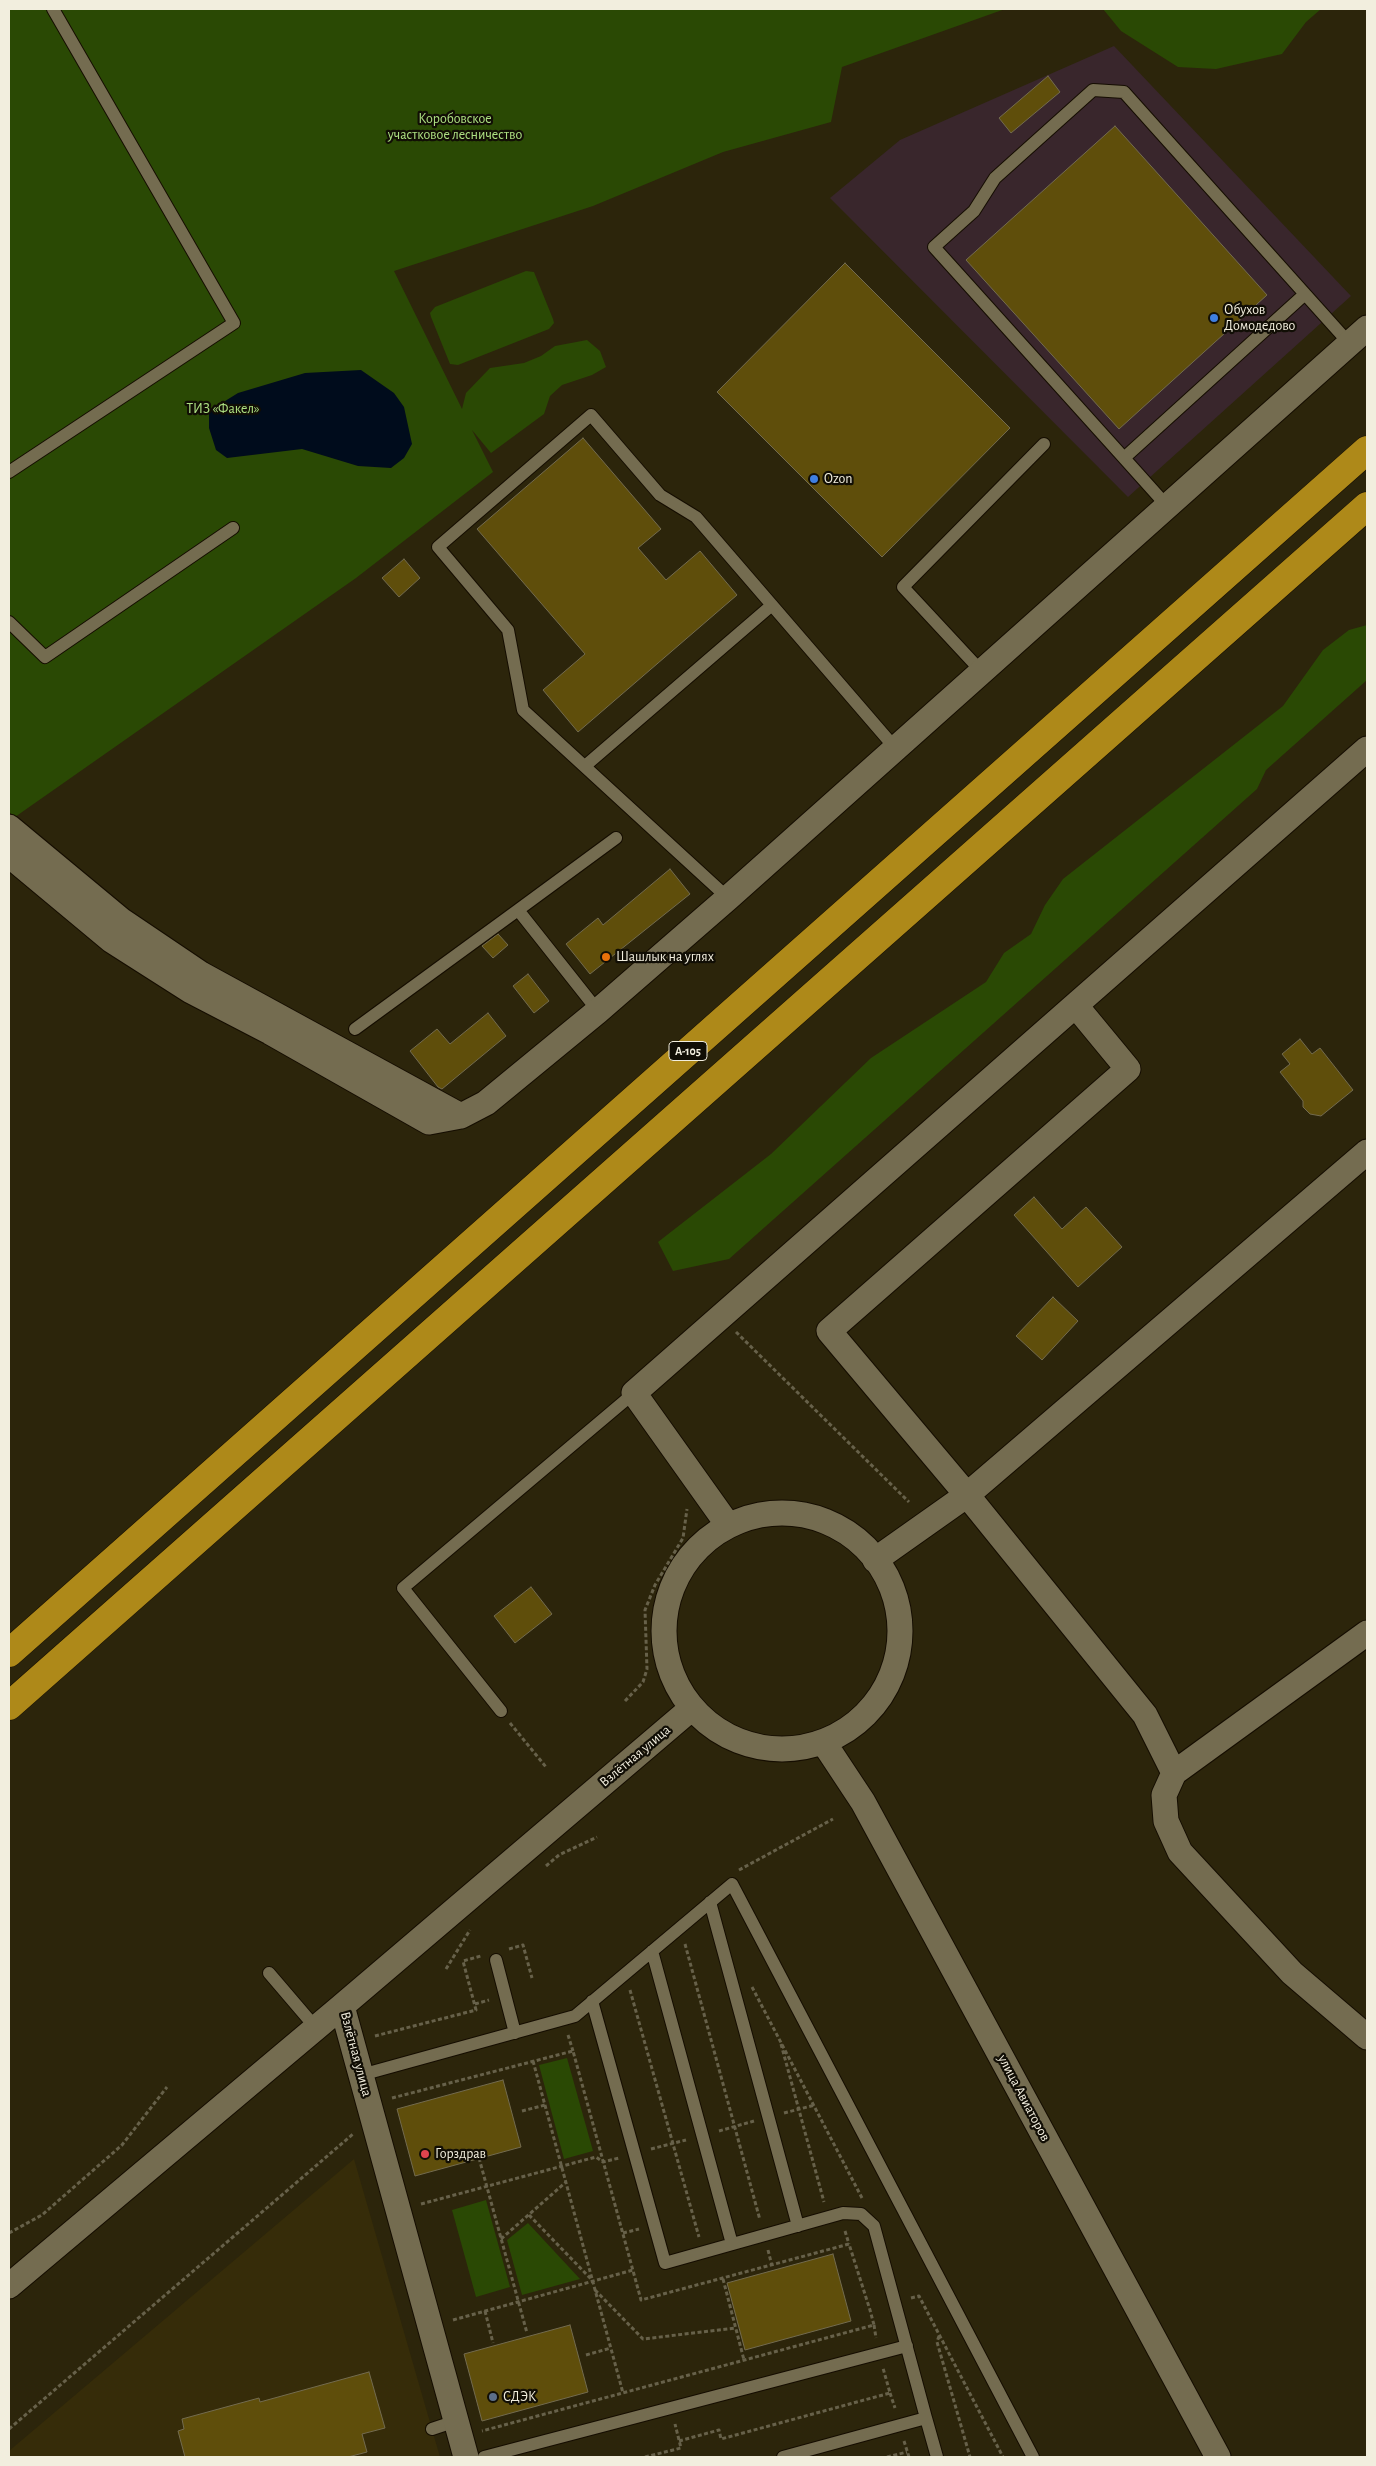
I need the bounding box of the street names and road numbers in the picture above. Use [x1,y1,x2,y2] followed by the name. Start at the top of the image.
[669,1042,707,1060] road number: А-105
[596,1721,674,1791] street label: Взлётная улица
[337,2010,375,2098] street label: Взлётная улица
[994,2052,1054,2144] street label: улица Авиаторов

